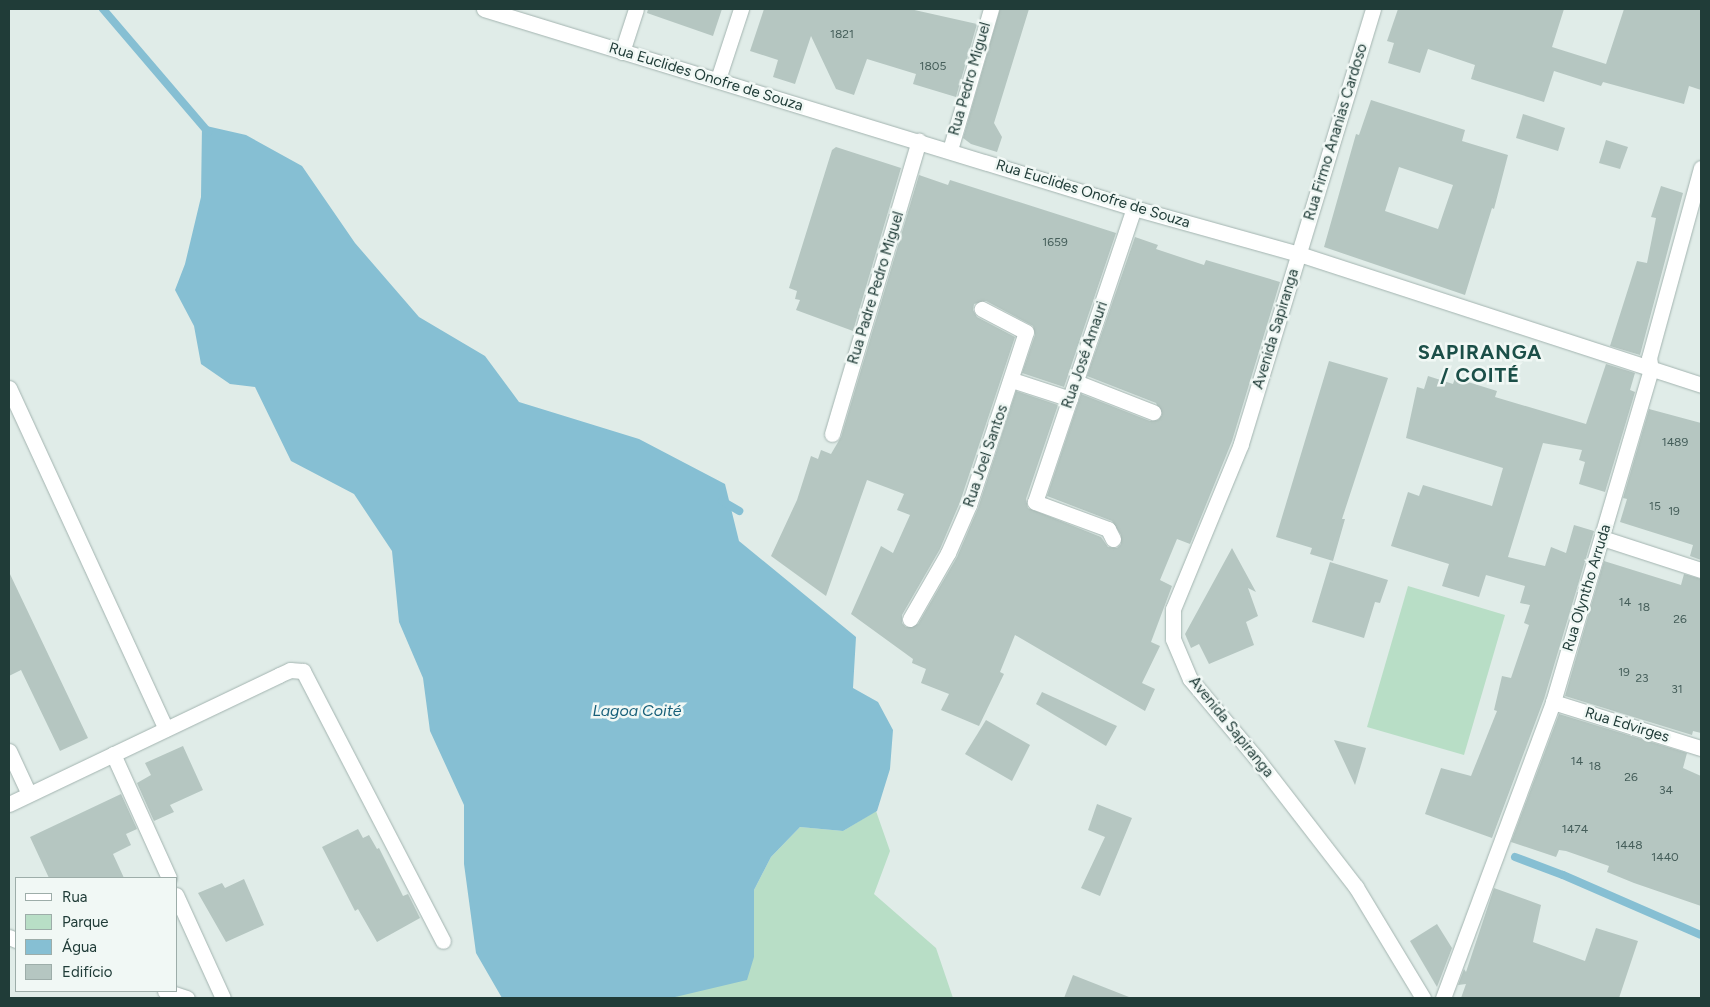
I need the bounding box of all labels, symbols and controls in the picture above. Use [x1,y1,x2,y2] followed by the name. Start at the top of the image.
[945,20,995,138] street label: Rua Pedro Miguel
[830,28,854,42] house number: 1821
[607,39,805,115] street label: Rua Euclides Onofre de Souza
[1300,41,1372,223] street label: Rua Firmo Ananias Cardoso
[920,60,946,74] house number: 1805
[994,156,1192,232] street label: Rua Euclides Onofre de Souza
[844,209,908,367] street label: Rua Padre Pedro Miguel
[1042,236,1068,250] house number: 1659
[1249,267,1303,391] street label: Avenida Sapiranga
[1058,299,1112,411] street label: Rua José Amauri
[1417,341,1543,388] district label: SAPIRANGA / COITÉ
[960,402,1012,510] street label: Rua Joel Santos
[1662,436,1688,450] house number: 1489
[1649,500,1661,514] house number: 15
[1668,505,1680,519] house number: 19
[1559,522,1615,654] street label: Rua Olyntho Arruda
[1619,596,1631,610] house number: 14
[1638,601,1650,615] house number: 18
[1673,613,1687,627] house number: 26
[1618,666,1630,680] house number: 19
[1635,672,1649,686] house number: 23
[1185,673,1277,781] street label: Avenida Sapiranga
[1671,683,1683,697] house number: 31
[592,701,682,721] water label: Lagoa Coité
[1583,704,1671,746] street label: Rua Edvirges
[1571,755,1583,769] house number: 14
[1589,760,1601,774] house number: 18
[1624,771,1638,785] house number: 26
[1659,784,1673,798] house number: 34
[1562,823,1588,837] house number: 1474
[1615,839,1643,853] house number: 1448
[1651,851,1679,865] house number: 1440
[15,877,178,992] legend
[62,888,87,906] text: Rua
[62,913,109,931] text: Parque
[62,938,97,956] text: Água
[62,963,112,981] text: Edifício

